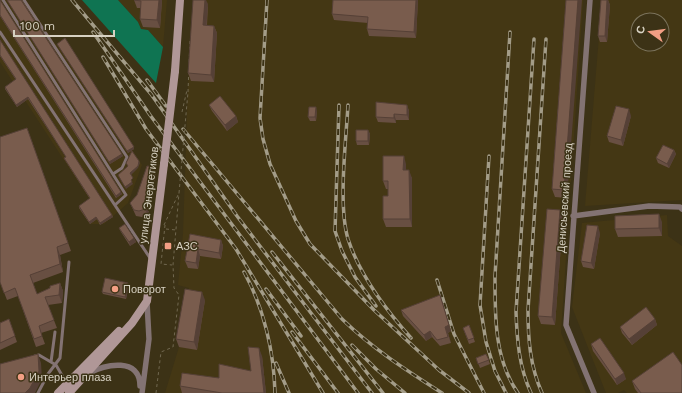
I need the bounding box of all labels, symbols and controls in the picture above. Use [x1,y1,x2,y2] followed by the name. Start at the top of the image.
[14,12,114,38] scale bar
[630,12,670,52] north arrow
[20,19,55,33] text: 100 m
[634,24,648,35] text: С
[555,142,575,254] street label: Денисьевский проезд
[137,146,161,244] street label: улица Энергетиков
[176,240,198,253] place label: АЗС
[163,241,173,251] marker: АЗС
[123,283,166,296] place label: Поворот
[110,284,120,294] marker: Поворот
[29,371,112,384] place label: Интерьер плаза
[16,372,26,382] marker: Интерьер плаза

